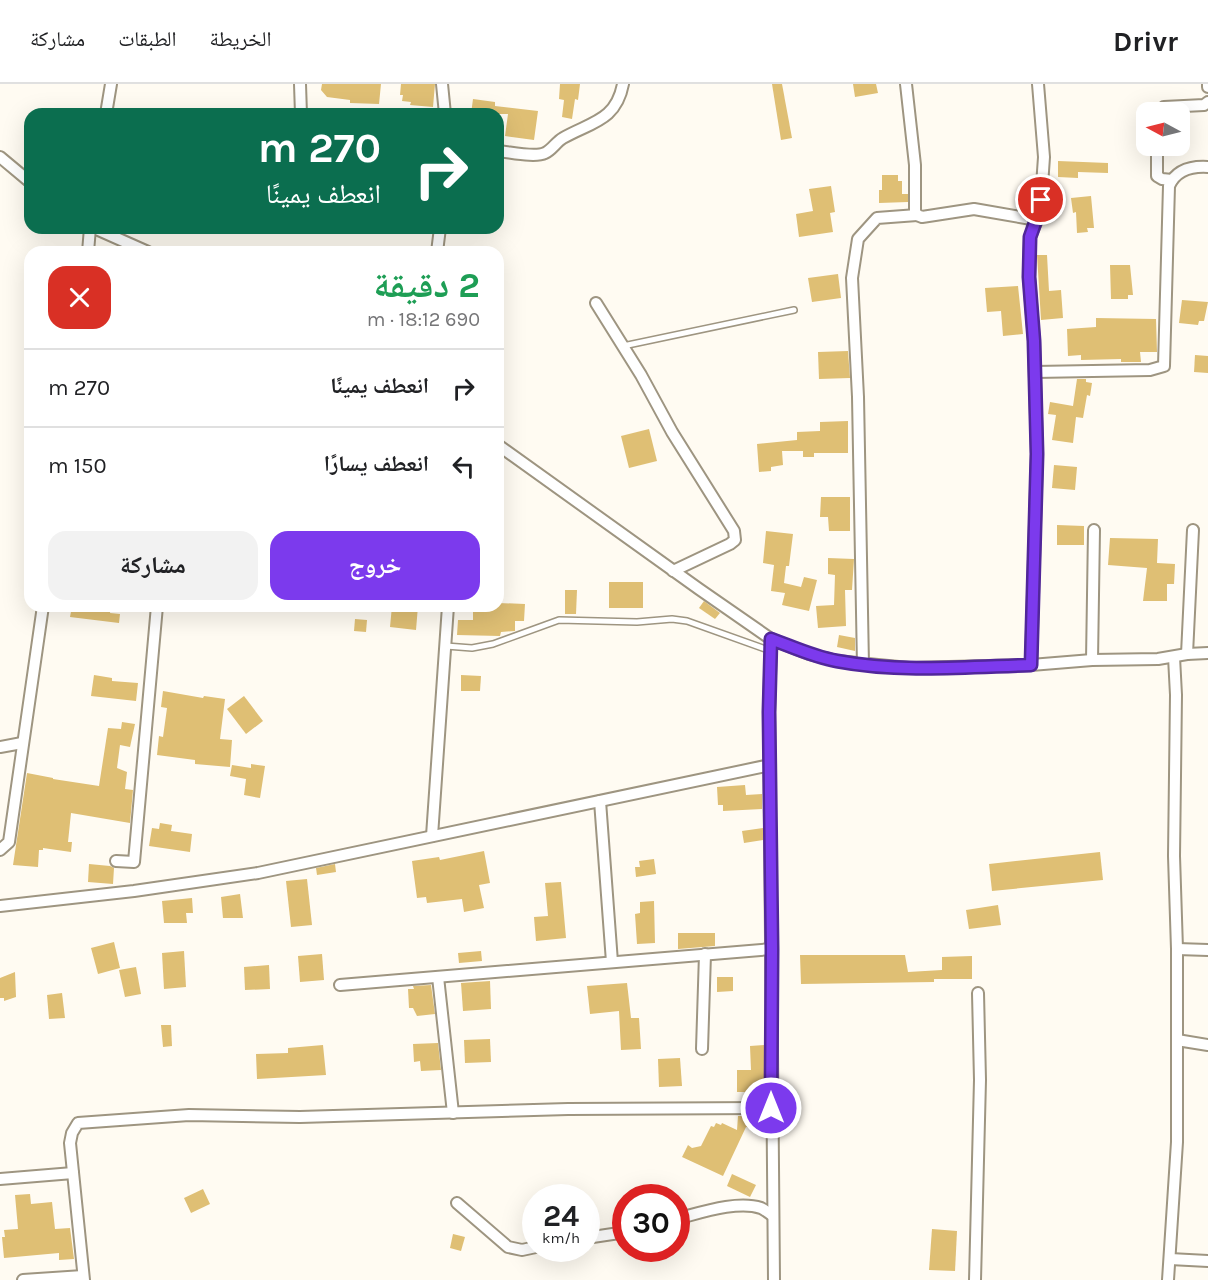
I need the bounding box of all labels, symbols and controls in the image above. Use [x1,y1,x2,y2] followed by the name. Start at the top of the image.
[1113,25,1178,58] text: Drivr
[30,27,85,51] text: مشاركة
[118,27,177,51] text: الطبقات
[210,27,271,51] text: الخريطة
[1136,102,1190,156] north arrow
[1136,102,1190,156] map controls
[258,123,381,173] text: 270 m
[402,132,480,210] icon: right
[1015,174,1066,225] pin
[266,178,381,210] text: انعطف يمينًا
[1024,183,1057,216] icon: arrive
[374,264,480,306] text: 2 دقيقة
[48,266,111,329] button: close
[367,308,480,331] text: 690 m · 18:12
[447,372,480,405] icon: right
[330,373,429,399] text: انعطف يمينًا
[48,375,110,401] text: 270 m
[447,450,480,483] icon: left
[324,451,429,477] text: انعطف يسارًا
[48,453,107,479] text: 150 m
[48,531,258,600] button: مشاركة
[270,531,480,600] button: خروج
[739,1076,803,1140] position arrow
[612,1184,690,1262] speed limit sign: 30
[543,1198,579,1234] text: 24
[542,1229,580,1247] text: km/h

